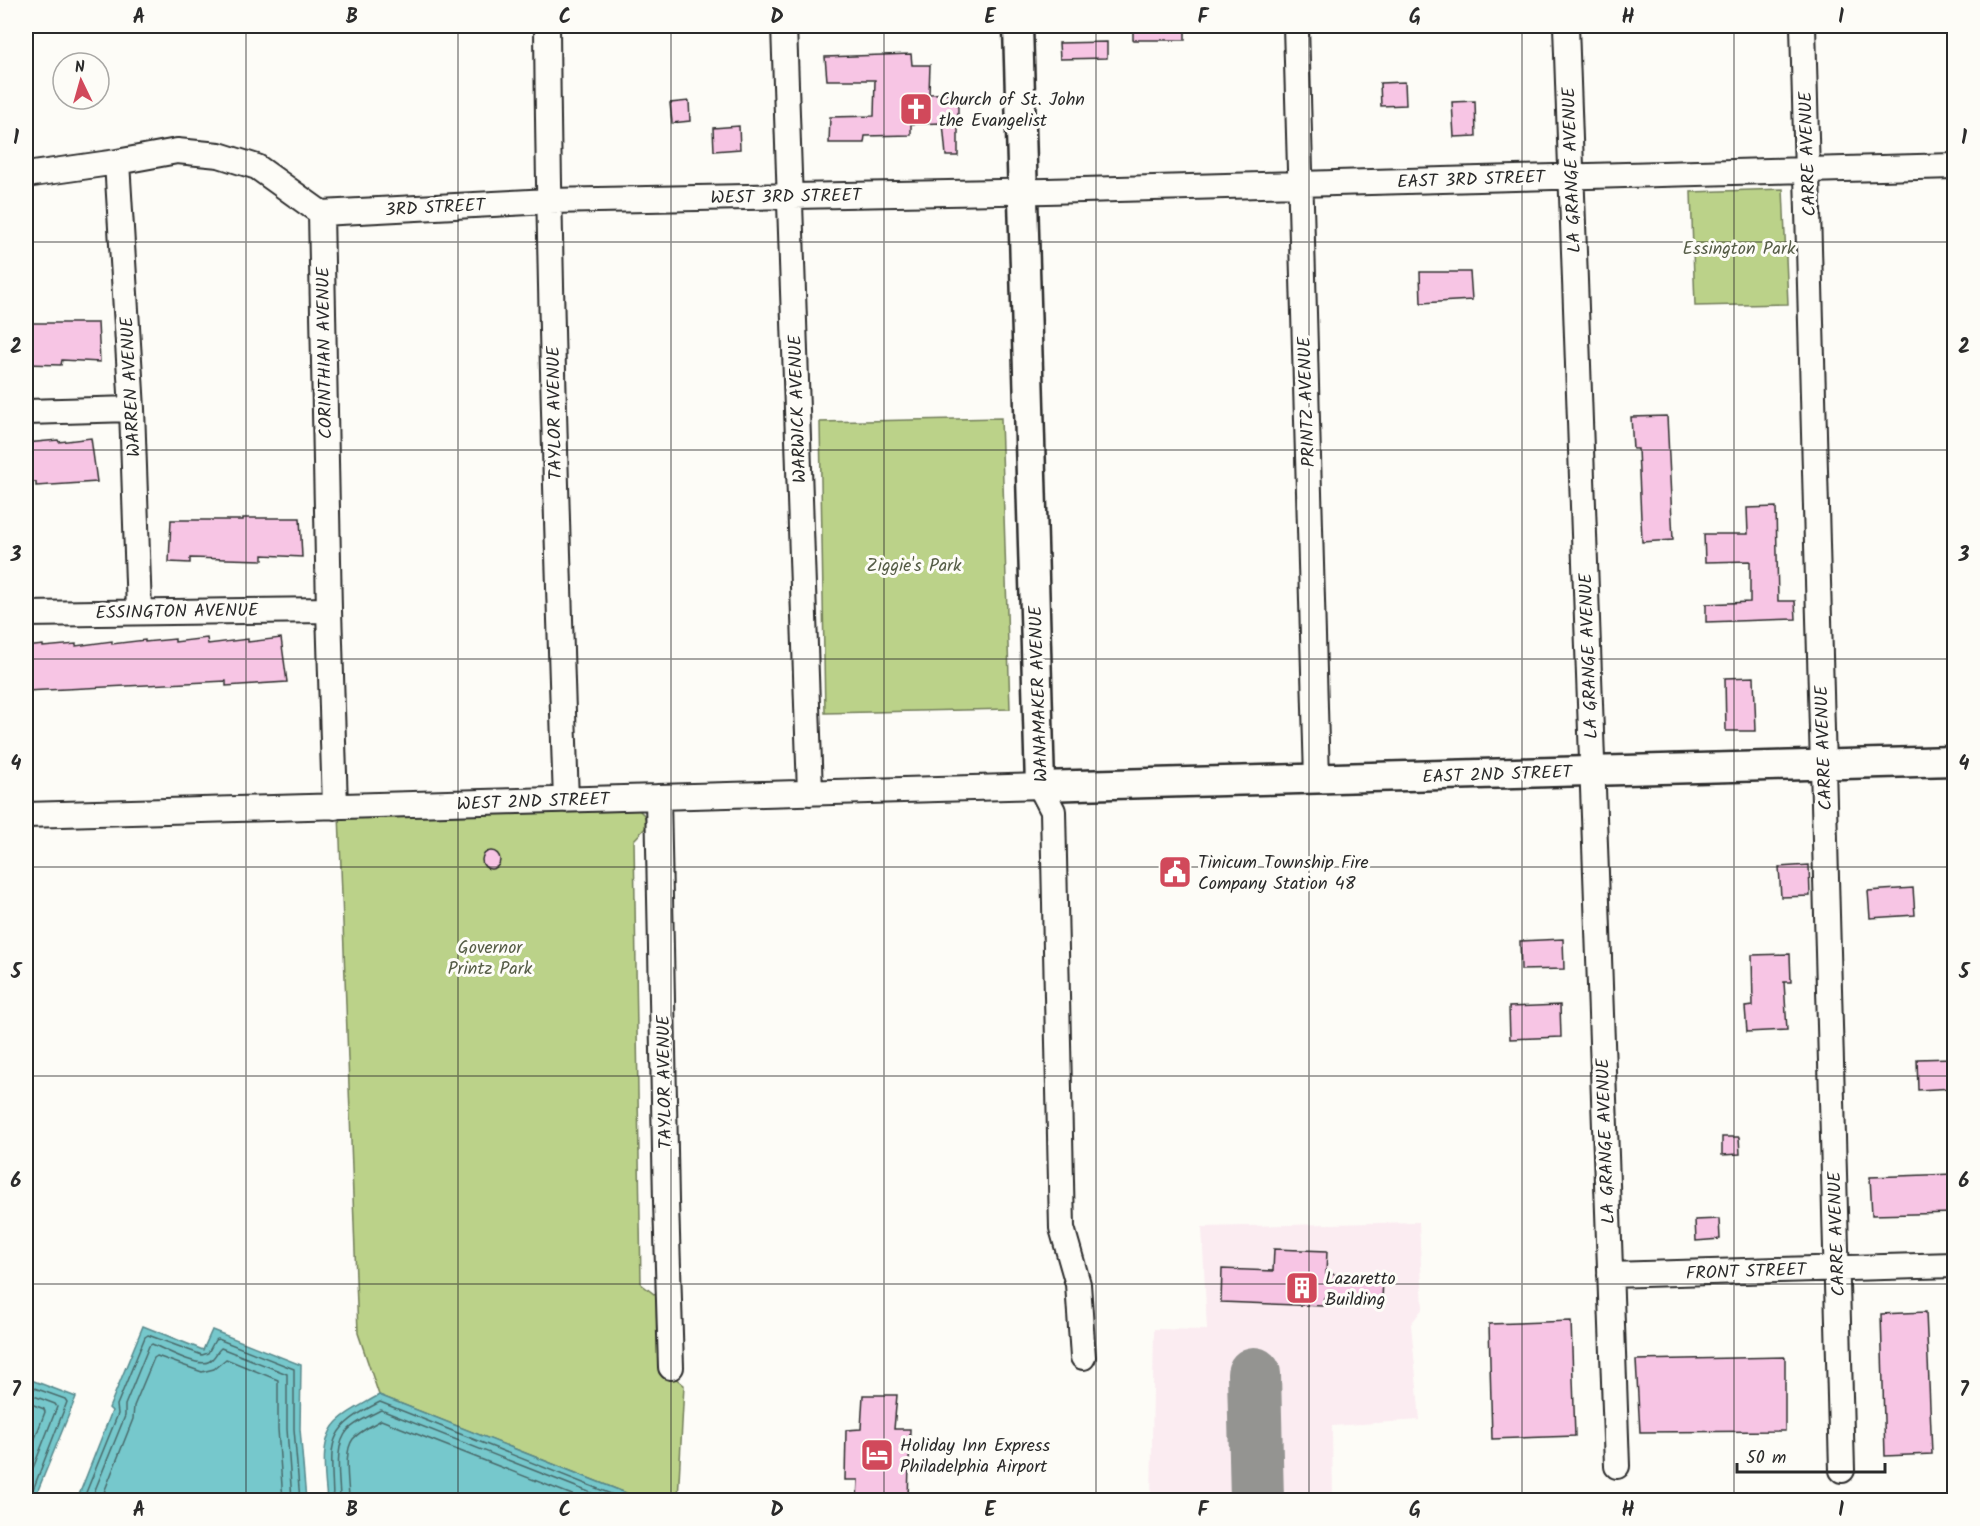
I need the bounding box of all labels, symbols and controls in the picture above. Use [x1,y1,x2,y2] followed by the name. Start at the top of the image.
[133,2,145,34] text: A
[346,2,358,34] text: B
[559,2,571,34] text: C
[770,2,784,34] text: D
[984,2,996,34] text: E
[1198,2,1210,34] text: F
[1409,2,1421,34] text: G
[1621,2,1635,34] text: H
[1838,2,1844,34] text: I
[51,51,111,111] north arrow
[74,55,86,80] text: N
[939,86,1085,136] place label: Church of St. John the Evangelist
[1555,86,1590,253] street label: LA GRANGE AVENUE
[1792,90,1825,217] street label: CARRE AVENUE
[898,91,934,127] church icon: Church of St. John the Evangelist
[13,123,19,155] text: 1
[1961,123,1967,155] text: 1
[1397,163,1547,198] street label: EAST 3RD STREET
[710,182,863,213] street label: WEST 3RD STREET
[384,191,487,226] street label: 3RD STREET
[1683,235,1796,264] park label: Essington Park
[309,266,342,439] street label: CORINTHIAN AVENUE
[113,316,150,458] street label: WARREN AVENUE
[10,332,22,364] text: 2
[1958,332,1970,364] text: 2
[781,334,816,484] street label: WARWICK AVENUE
[1291,336,1324,468] street label: PRINTZ AVENUE
[540,345,571,480] street label: TAYLOR AVENUE
[10,540,22,572] text: 3
[1958,540,1970,572] text: 3
[866,552,962,581] park label: Ziggie's Park
[1572,572,1607,739] street label: LA GRANGE AVENUE
[95,597,259,628] street label: ESSINGTON AVENUE
[1022,605,1057,783] street label: WANAMAKER AVENUE
[1808,684,1841,811] street label: CARRE AVENUE
[11,749,22,781] text: 4
[1959,749,1970,781] text: 4
[1422,758,1574,793] street label: EAST 2ND STREET
[456,785,611,820] street label: WEST 2ND STREET
[1198,849,1369,899] place label: Tinicum Township Fire Company Station 48
[1157,854,1193,890] public building icon: Tinicum Township Fire Company Station 48
[448,934,533,984] park label: Governor Printz Park
[10,957,23,989] text: 5
[1958,957,1971,989] text: 5
[650,1014,681,1149] street label: TAYLOR AVENUE
[1589,1057,1624,1224] street label: LA GRANGE AVENUE
[11,1166,22,1198] text: 6
[1959,1166,1970,1198] text: 6
[1821,1170,1854,1297] street label: CARRE AVENUE
[1685,1256,1808,1289] street label: FRONT STREET
[1325,1265,1396,1315] place label: Lazaretto Building
[1284,1270,1320,1306] building icon: Lazaretto Building
[11,1375,21,1407] text: 7
[1959,1375,1969,1407] text: 7
[900,1432,1051,1482] place label: Holiday Inn Express Philadelphia Airport
[1737,1436,1886,1474] scale bar
[859,1437,895,1473] hotel icon: Holiday Inn Express Philadelphia Airport
[1746,1444,1786,1473] text: 50 m
[133,1495,145,1526] text: A
[346,1495,358,1526] text: B
[559,1495,571,1526] text: C
[770,1495,784,1526] text: D
[984,1495,996,1526] text: E
[1198,1495,1210,1526] text: F
[1409,1495,1421,1526] text: G
[1621,1495,1635,1526] text: H
[1838,1495,1844,1526] text: I

